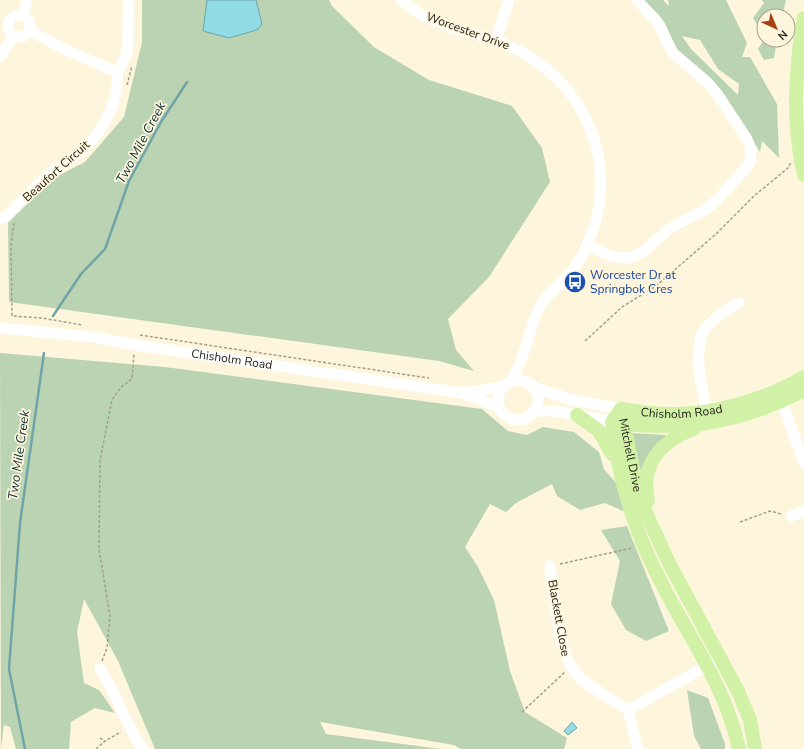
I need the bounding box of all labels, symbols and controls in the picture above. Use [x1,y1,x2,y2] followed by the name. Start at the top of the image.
[756,8,796,48] north arrow
[424,9,512,53] street label: Worcester Drive
[774,27,791,43] text: N
[112,99,170,187] water label: Two Mile Creek
[19,136,93,205] street label: Beaufort Circuit
[590,267,676,297] place label: Worcester Dr at Springbok Cres
[562,269,588,295] bus stop icon: Worcester Dr at Springbok Cres
[190,345,273,373] street label: Chisholm Road
[640,400,724,422] street label: Chisholm Road
[4,409,34,501] water label: Two Mile Creek
[615,417,646,493] street label: Mitchell Drive
[544,578,574,658] street label: Blackett Close

